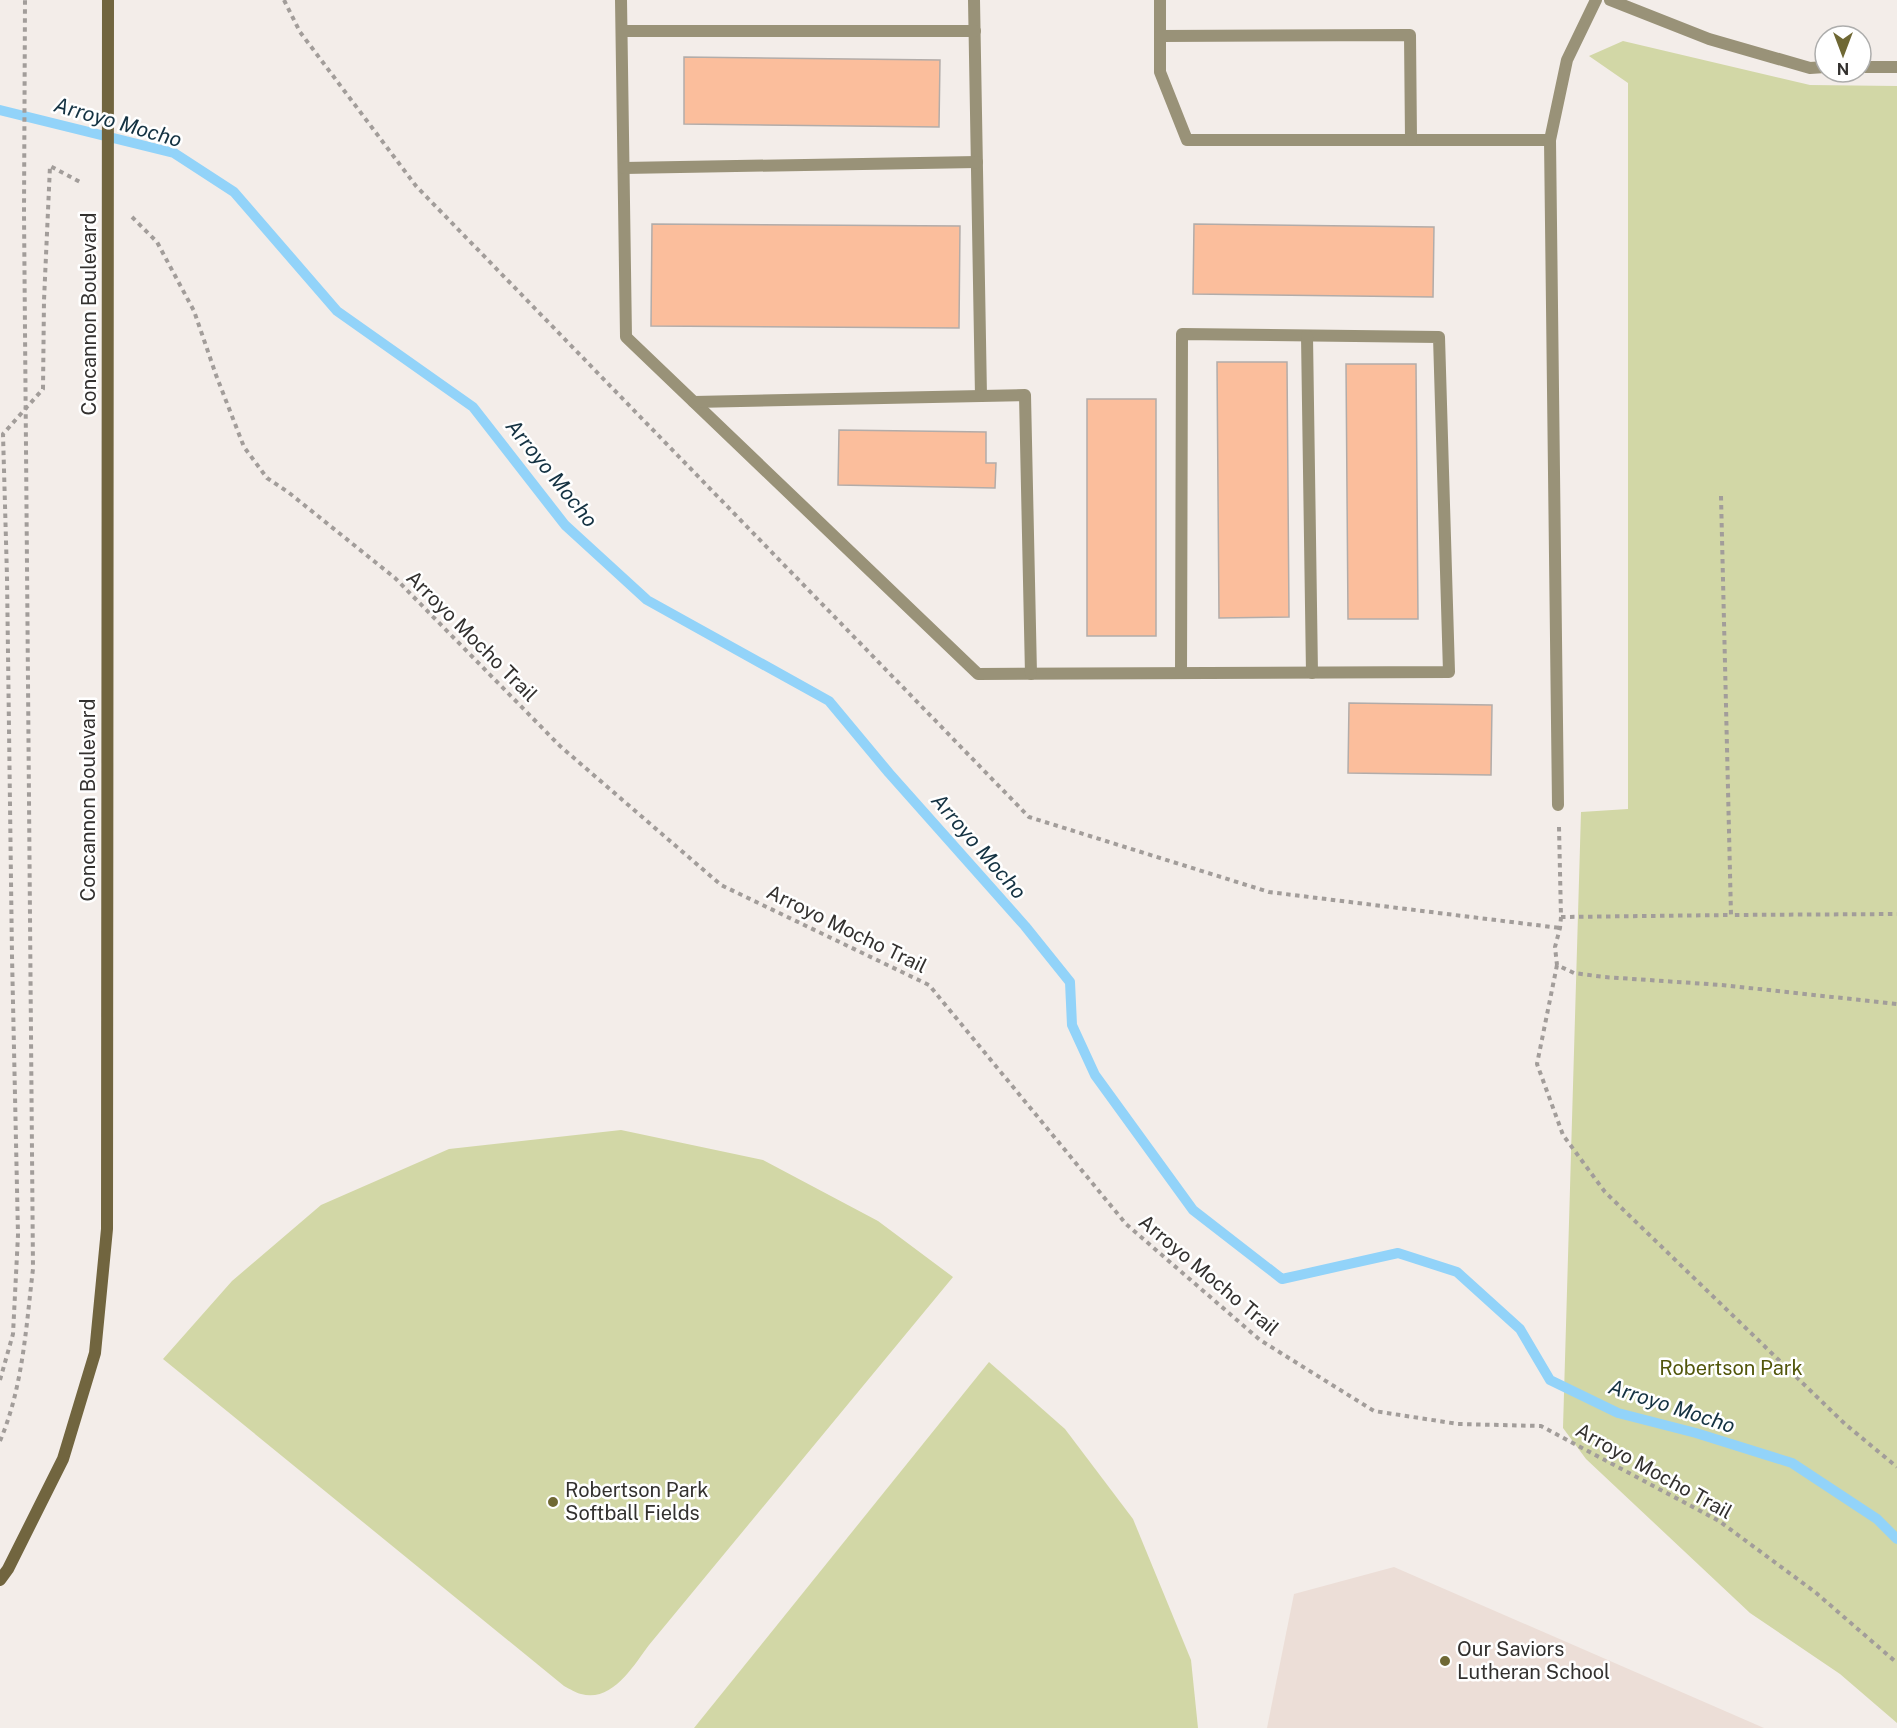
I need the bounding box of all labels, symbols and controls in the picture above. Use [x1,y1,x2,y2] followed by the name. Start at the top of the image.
[1813,24,1873,84] north arrow
[1837,59,1849,78] text: N
[51,92,185,152] water label: Arroyo Mocho
[77,213,101,415] street label: Concannon Boulevard
[501,414,603,532] water label: Arroyo Mocho
[401,565,543,707] street label: Arroyo Mocho Trail
[76,699,100,901] street label: Concannon Boulevard
[926,788,1032,904] water label: Arroyo Mocho
[763,880,931,978] street label: Arroyo Mocho Trail
[1134,1209,1284,1341] street label: Arroyo Mocho Trail
[1659,1356,1803,1380] park label: Robertson Park
[1606,1374,1738,1438] water label: Arroyo Mocho
[1571,1418,1737,1524] street label: Arroyo Mocho Trail
[565,1478,709,1525] place label: Robertson Park Softball Fields
[546,1495,560,1509] marker: Robertson Park Softball Fields
[1457,1637,1610,1684] place label: Our Saviors Lutheran School
[1438,1654,1452,1668] marker: Our Saviors Lutheran School

